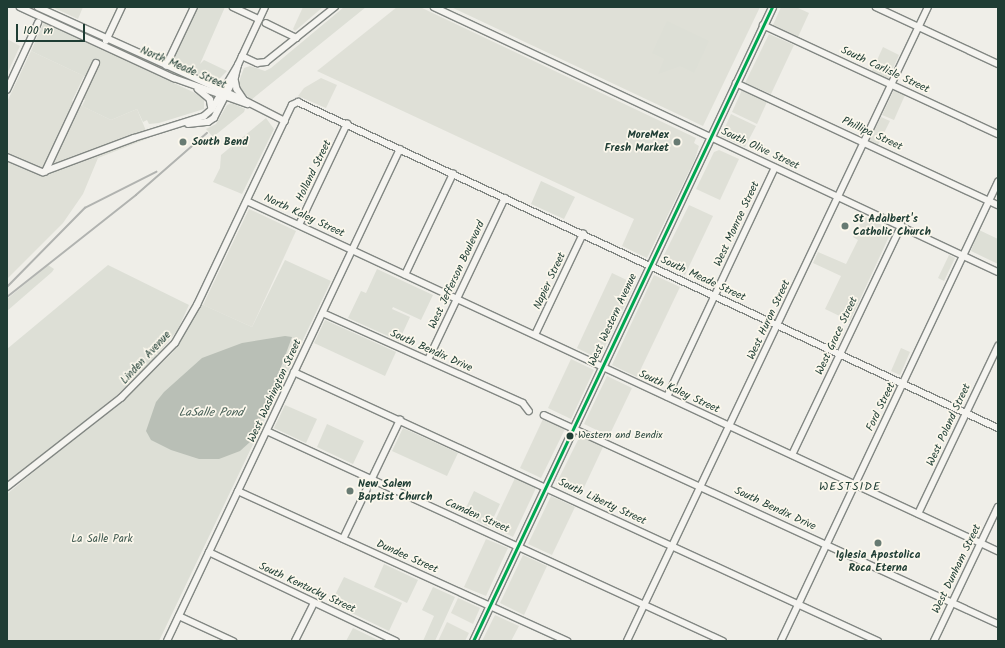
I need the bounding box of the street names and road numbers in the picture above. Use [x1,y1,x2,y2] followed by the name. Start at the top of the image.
[138,44,228,92] street label: North Meade Street
[839,44,931,96] street label: South Carlisle Street
[840,114,904,154] street label: Phillipa Street
[719,125,801,173] street label: South Olive Street
[293,138,335,204] street label: Holland Street
[712,179,762,269] street label: West Monroe Street
[262,192,346,240] street label: North Kaley Street
[426,219,488,331] street label: West Jefferson Boulevard
[531,250,569,312] street label: Napier Street
[658,254,748,304] street label: South Meade Street
[586,272,640,368] street label: West Western Avenue
[745,278,793,362] street label: West Huron Street
[813,295,861,377] street label: West Grace Street
[388,327,474,375] street label: South Bendix Drive
[118,329,174,387] street label: Linden Avenue
[245,337,305,445] street label: West Washington Street
[637,368,721,416] street label: South Kaley Street
[864,381,898,433] street label: Ford Street
[924,382,974,468] street label: West Poland Street
[556,476,648,528] street label: South Liberty Street
[732,484,818,534] street label: South Bendix Drive
[443,496,511,536] street label: Camden Street
[930,522,984,616] street label: West Dunham Street
[374,538,440,576] street label: Dundee Street
[257,560,357,616] street label: South Kentucky Street

